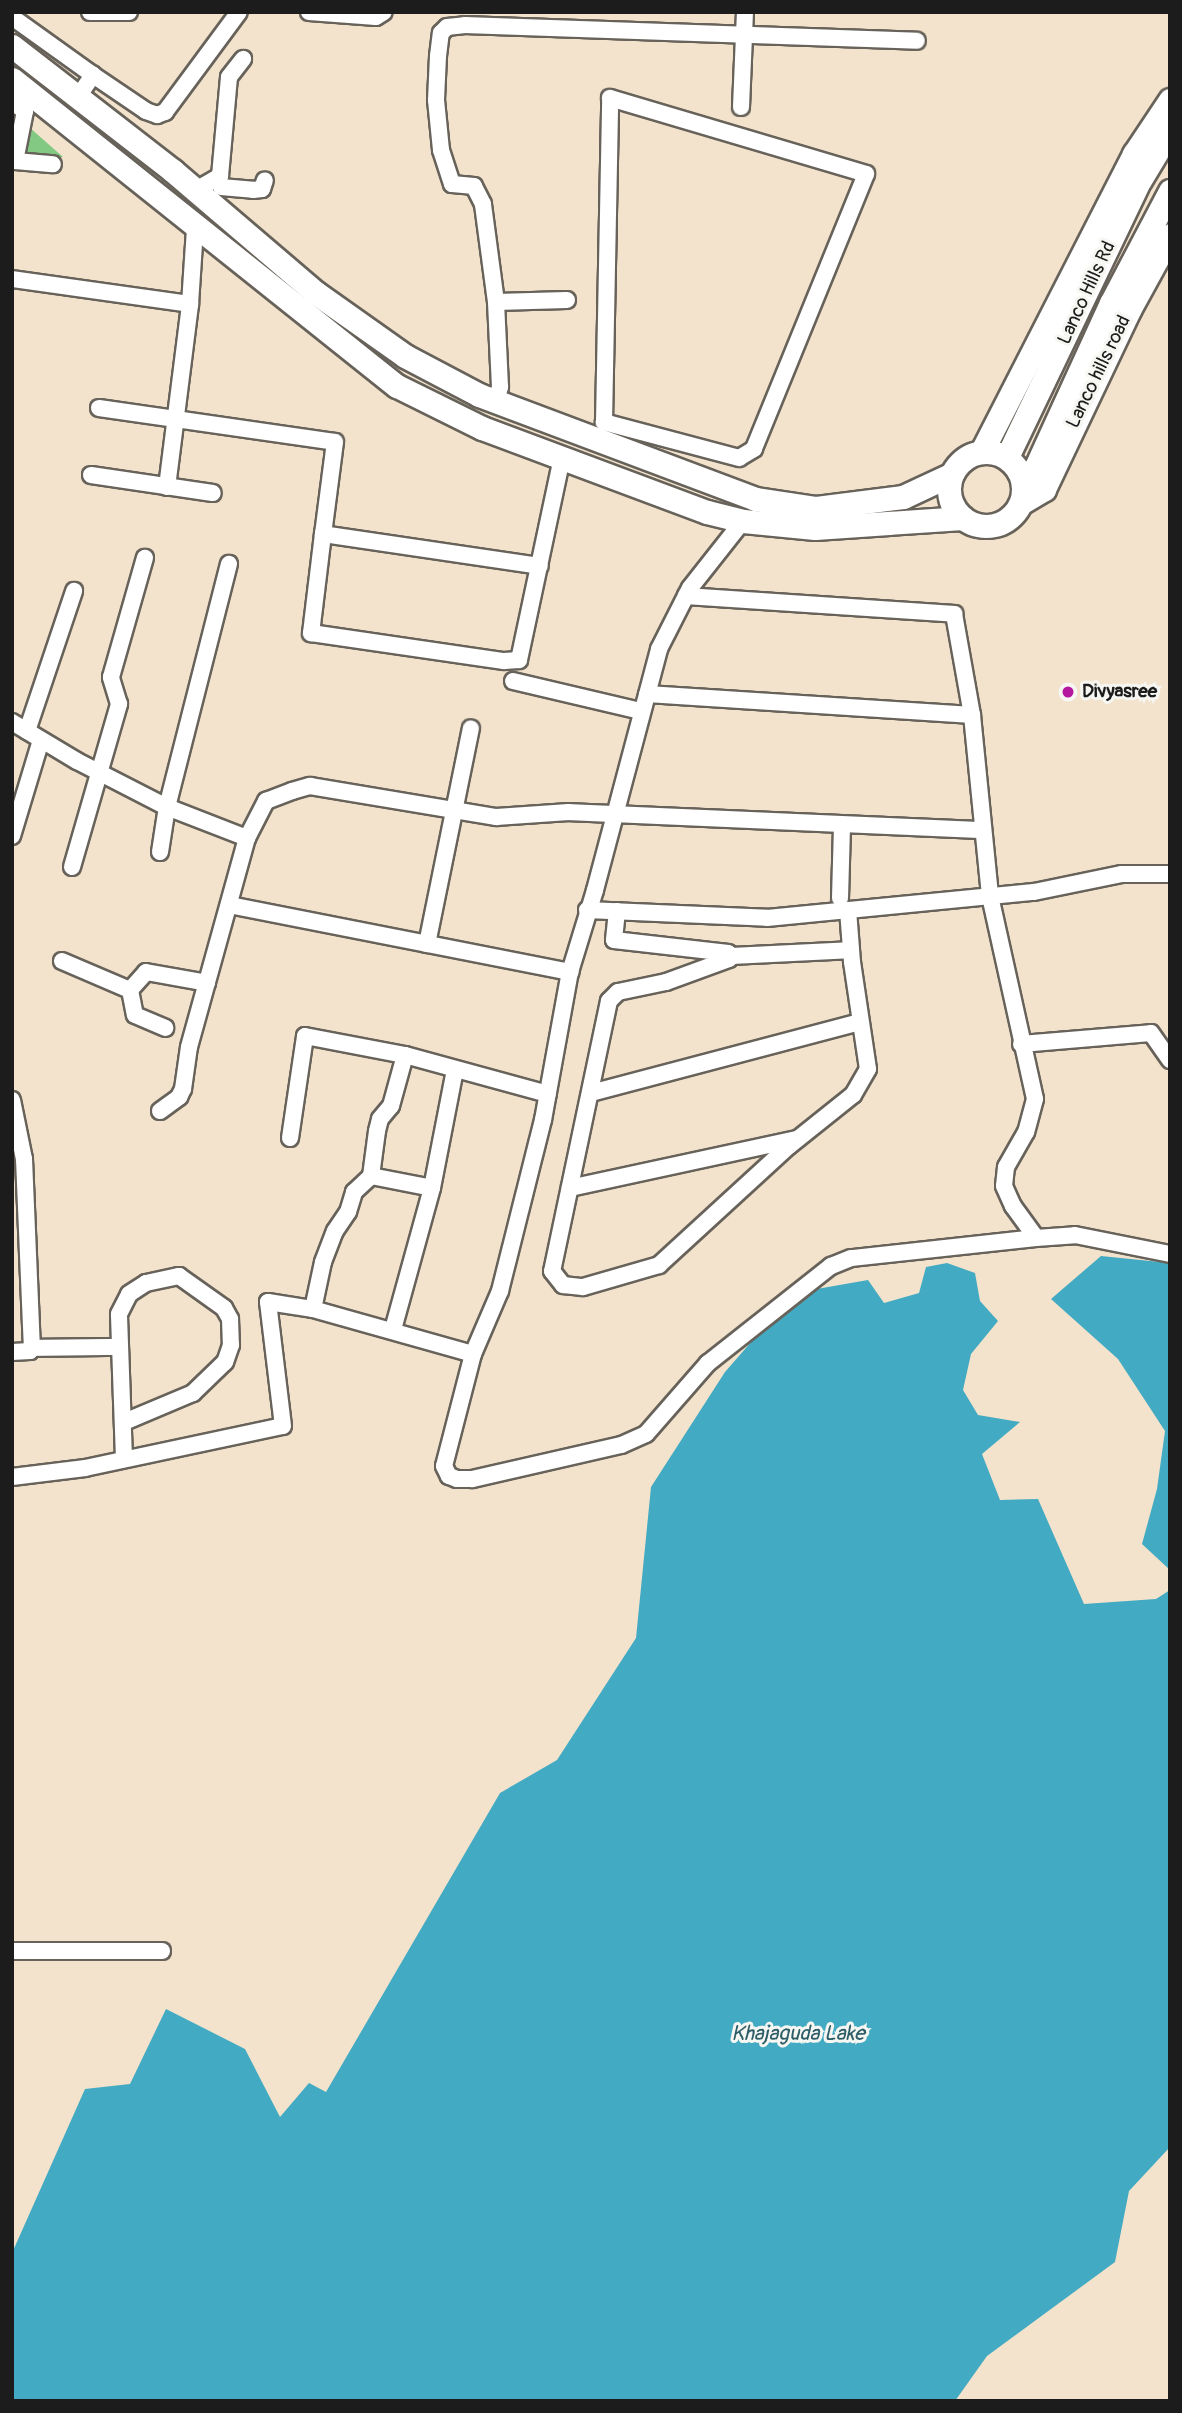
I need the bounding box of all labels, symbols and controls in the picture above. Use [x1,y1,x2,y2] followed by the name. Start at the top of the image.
[1053,238,1121,348] street label: Lanco Hills Rd
[1062,312,1136,432] street label: Lanco hills road
[1082,681,1157,703] place label: Divyasree
[1060,684,1076,700] marker: Divyasree
[731,2021,865,2047] water label: Khajaguda Lake

